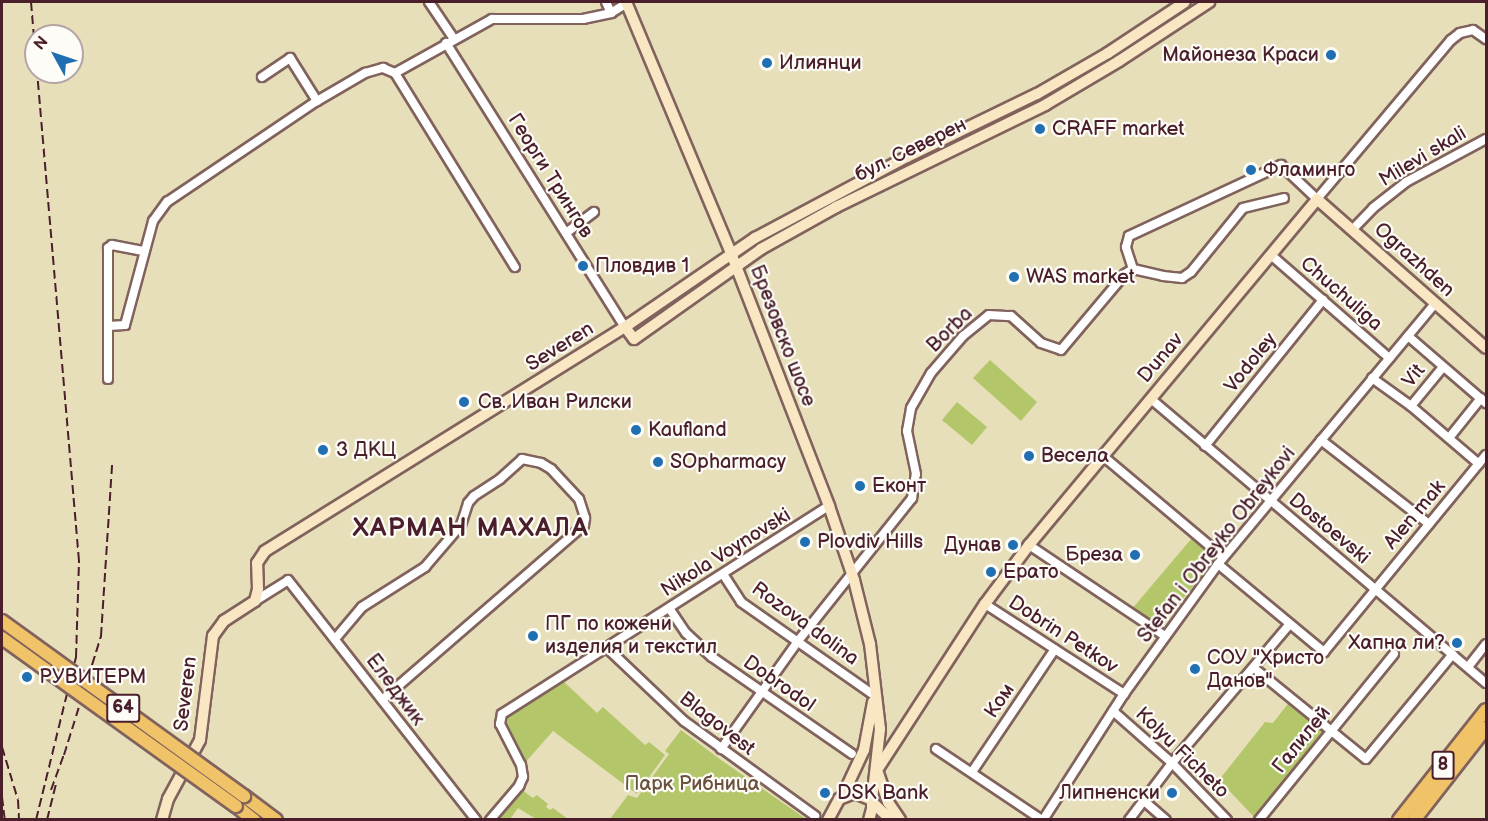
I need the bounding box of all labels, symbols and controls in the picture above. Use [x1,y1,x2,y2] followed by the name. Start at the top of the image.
[24,24,84,84] north arrow
[30,33,53,54] text: N
[1162,43,1319,67] place label: Майонеза Краси
[1324,48,1338,62] marker: Майонеза Краси
[779,51,862,75] place label: Илиянци
[760,56,774,70] marker: Илиянци
[502,109,598,243] street label: Георги Трингов
[851,113,971,187] street label: бул. Северен
[1052,117,1184,141] place label: CRAFF market
[1033,122,1047,136] marker: CRAFF market
[1375,122,1471,192] street label: Milevi skali
[1263,158,1355,182] place label: Фламинго
[1244,163,1258,177] marker: Фламинго
[1369,218,1459,302] street label: Ograzhden
[1295,252,1387,336] street label: Chuchuliga
[595,254,689,278] place label: Пловдив 1
[576,259,590,273] marker: Пловдив 1
[744,262,820,410] street label: Брезовско шосе
[1026,265,1135,289] place label: WAS market
[1007,270,1021,284] marker: WAS market
[922,302,978,358] street label: Borba
[522,317,598,377] street label: Severen
[1133,328,1189,388] street label: Dunav
[1220,328,1282,398] street label: Vodoley
[1397,359,1431,393] street label: Vit
[478,390,632,414] place label: Св. Иван Рилски
[455,393,473,411] marker: Св. Иван Рилски
[648,418,727,442] place label: Kaufland
[629,423,643,437] marker: Kaufland
[336,438,396,462] place label: 3 ДКЦ
[314,441,332,459] marker: 3 ДКЦ
[1133,442,1301,648] street label: Stefan i Obreyko Obreykovi
[1041,444,1109,468] place label: Весела
[1022,449,1036,463] marker: Весела
[670,450,786,474] place label: SOpharmacy
[651,455,665,469] marker: SOpharmacy
[872,474,926,498] place label: Еконт
[1379,476,1451,554] street label: Alen mak
[853,479,867,493] marker: Еконт
[1284,488,1374,570] street label: Dostoevski
[656,503,796,603] street label: Nikola Voynovski
[353,513,589,545] district label: ХАРМАН МАХАЛА
[817,530,923,554] place label: Plovdiv Hills
[944,533,1001,557] place label: Дунав
[798,535,812,549] marker: Plovdiv Hills
[1006,538,1020,552] marker: Дунав
[1065,543,1123,567] place label: Бреза
[1128,548,1142,562] marker: Бреза
[1003,560,1058,584] place label: Ерато
[984,565,998,579] marker: Ерато
[747,577,863,671] street label: Rozova dolina
[1004,591,1122,679] street label: Dobrin Petkov
[545,612,717,659] place label: ПГ по кожени изделия и текстил
[526,629,540,643] marker: ПГ по кожени изделия и текстил
[1348,631,1445,655] place label: Хапна ли?
[1450,636,1464,650] marker: Хапна ли?
[1207,646,1324,693] place label: СОУ "Христо Данов"
[360,649,430,731] street label: Еледжик
[738,651,820,717] street label: Dobrodol
[170,655,202,733] street label: Severen
[1188,662,1202,676] marker: СОУ "Христо Данов"
[39,665,146,689] place label: РУВИТЕРМ
[20,670,34,684] marker: РУВИТЕРМ
[980,679,1020,723] street label: Ком
[674,687,760,761] street label: Blagovest
[105,693,141,723] road number: 64
[1130,702,1234,804] street label: Kolyu Ficheto
[1268,702,1336,778] street label: Галилей
[1431,750,1455,780] road number: 8
[625,772,759,796] park label: Парк Рибница
[837,781,928,805] place label: DSK Bank
[1059,781,1160,805] place label: Липненски
[818,786,832,800] marker: DSK Bank
[1165,786,1179,800] marker: Липненски

